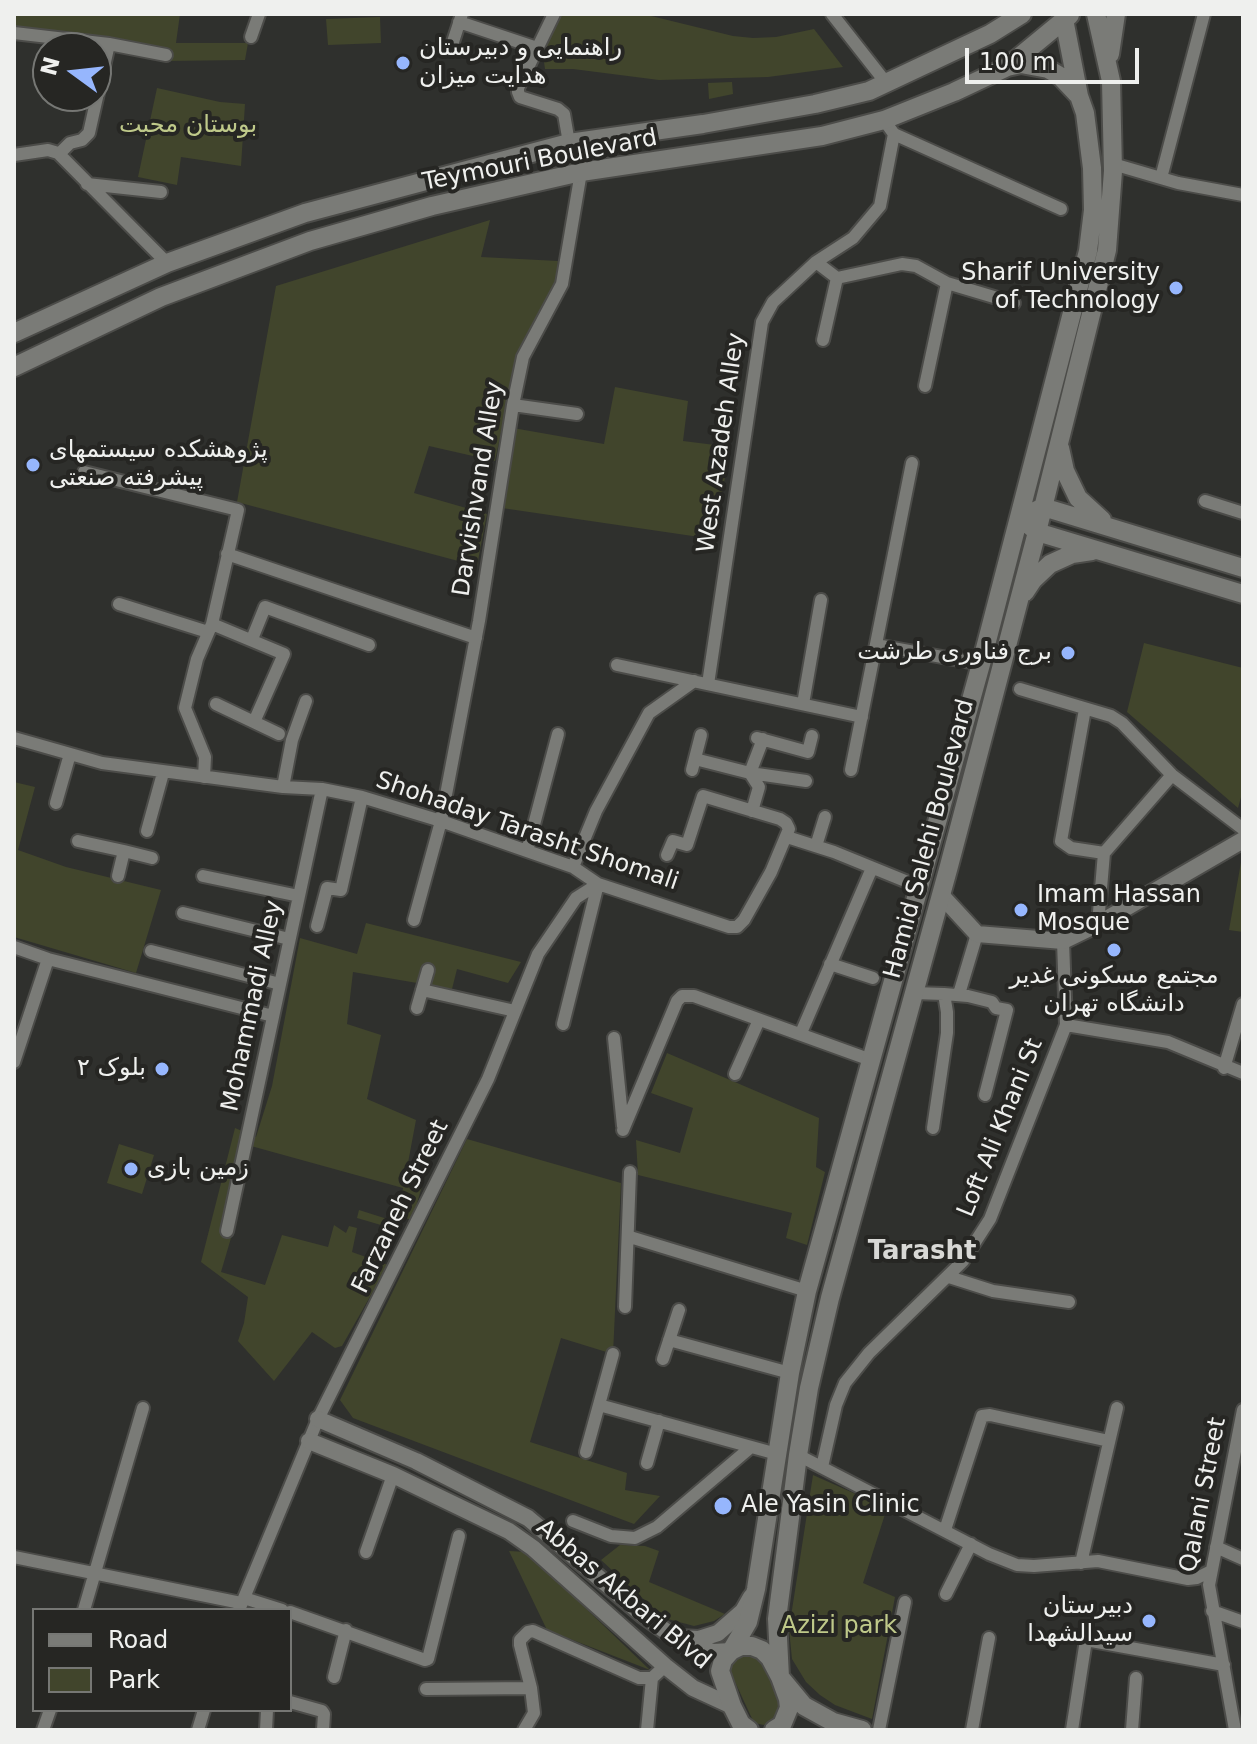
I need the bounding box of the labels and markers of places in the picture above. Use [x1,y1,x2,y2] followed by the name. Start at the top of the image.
[419,35,622,91] place label: راهنمایی و دبیرستان هدایت میزان
[394,54,412,72] marker: راهنمایی و دبیرستان هدایت میزان
[961,260,1160,316] place label: Sharif University of Technology
[1167,279,1185,297] marker: Sharif University of Technology
[49,437,268,493] place label: پژوهشکده سیستمهای پیشرفته صنعتی
[24,456,42,474] marker: پژوهشکده سیستمهای پیشرفته صنعتی
[857,639,1052,667] place label: برج فناوری طرشت
[1059,644,1077,662] marker: برج فناوری طرشت
[1037,882,1201,938] place label: Imam Hassan Mosque
[1012,901,1030,919] marker: Imam Hassan Mosque
[1105,941,1123,959] marker: مجتمع مسکونی غدیر دانشگاه تهران
[1009,963,1219,1019] place label: مجتمع مسکونی غدیر دانشگاه تهران
[77,1055,146,1083] place label: بلوک ۲
[153,1060,171,1078] marker: بلوک ۲
[147,1155,249,1183] place label: زمین بازی
[122,1160,140,1178] marker: زمین بازی
[741,1492,920,1520] place label: Ale Yasin Clinic
[712,1495,734,1517] marker: Ale Yasin Clinic
[1027,1593,1133,1649] place label: دبيرستان سیدالشهدا
[1140,1612,1158,1630] marker: دبيرستان سیدالشهدا

